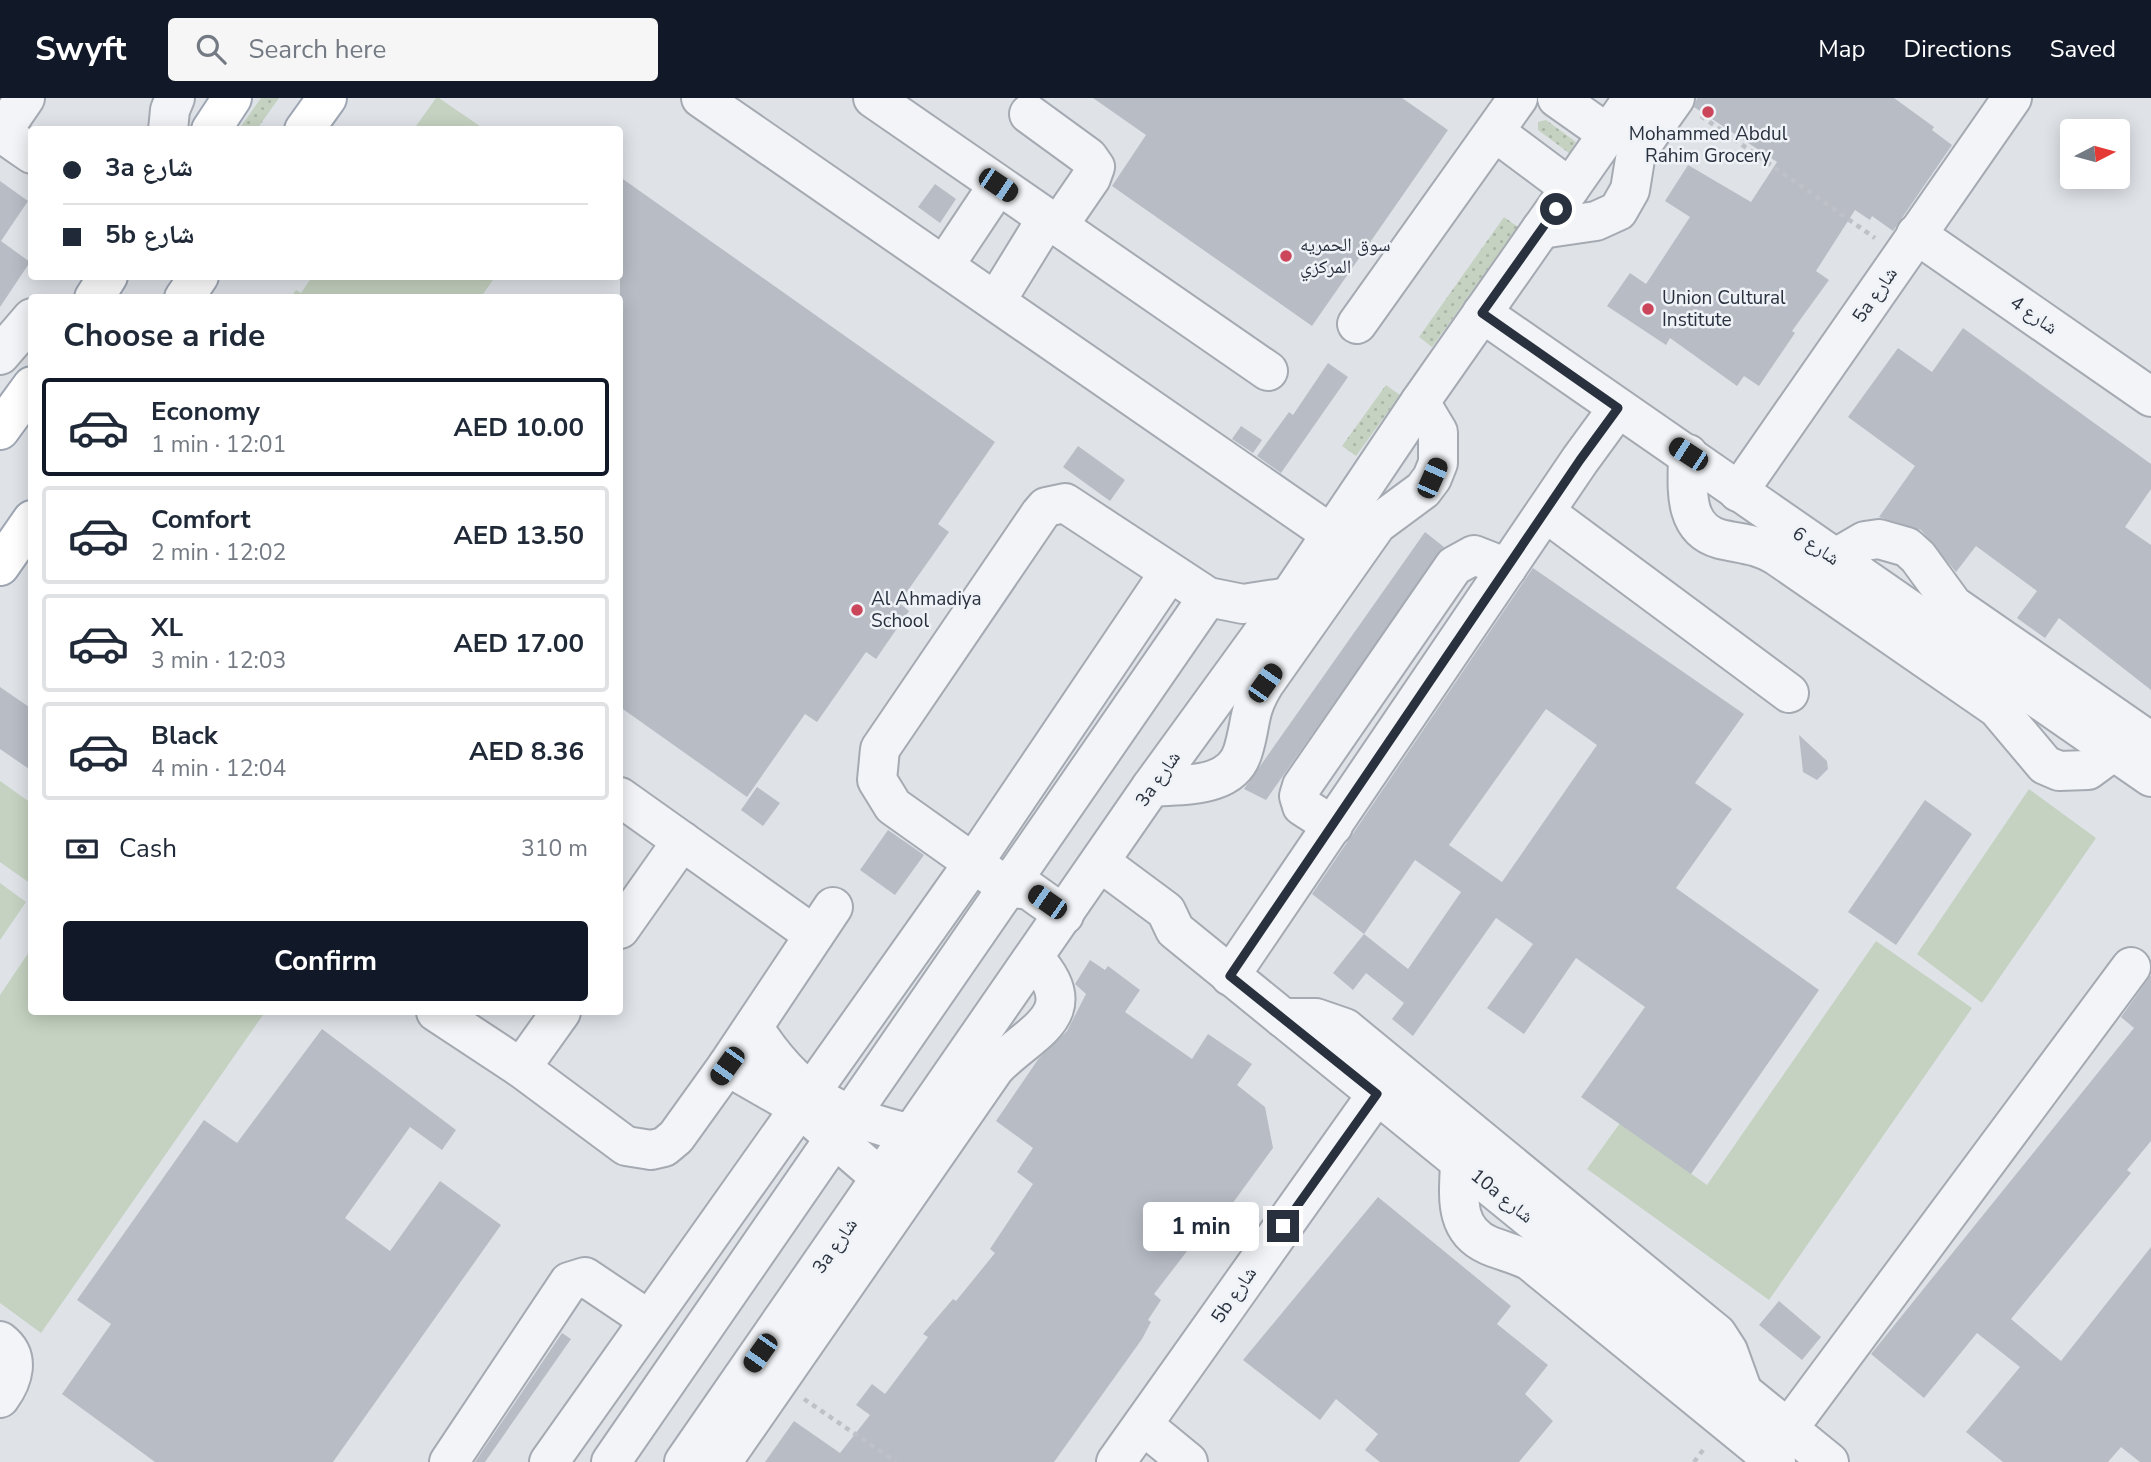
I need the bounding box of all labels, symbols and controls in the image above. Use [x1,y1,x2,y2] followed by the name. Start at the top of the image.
[168,18,658,81] search box
[35,27,126,72] text: Swyft
[192,30,230,68] icon: search
[248,32,386,67] text: Search here
[1818,33,1865,65] text: Map
[1903,33,2012,65] text: Directions
[2050,33,2116,65] text: Saved
[1700,104,1716,120] marker: Mohammed Abdul Rahim Grocery
[2060,119,2130,189] north arrow
[2060,119,2130,189] map controls
[1629,121,1788,169] place label: Mohammed Abdul Rahim Grocery
[105,150,193,185] text: 3a شارع
[975,165,1022,205] car
[1540,193,1572,225] route start
[105,217,194,252] text: 5b شارع
[1300,232,1390,282] place label: سوق الحمريه المركزي
[1278,248,1294,264] marker: سوق الحمريه المركزي
[1846,262,1904,328] street label: 5a شارع
[1662,285,1786,333] place label: Union Cultural Institute
[2005,289,2063,341] street label: شارع 4
[1640,301,1656,317] marker: Union Cultural Institute
[63,314,265,357] text: Choose a ride
[151,394,260,429] text: Economy
[67,396,130,459] icon: car
[453,410,584,445] text: AED 10.00
[151,429,286,460] text: 1 min · 12:01
[1665,434,1712,474] car
[1414,455,1451,501] car
[151,502,251,537] text: Comfort
[67,504,130,567] icon: car
[453,518,584,553] text: AED 13.50
[1787,520,1845,572] street label: شارع 6
[151,537,286,568] text: 2 min · 12:02
[871,586,981,634] place label: Al Ahmadiya School
[849,602,865,618] marker: Al Ahmadiya School
[151,610,183,645] text: XL
[67,612,130,675] icon: car
[453,626,584,661] text: AED 17.00
[151,645,286,676] text: 3 min · 12:03
[1245,660,1286,706] car
[151,718,218,753] text: Black
[67,720,130,783] icon: car
[469,734,584,769] text: AED 8.36
[1129,746,1187,812] street label: 3a شارع
[151,753,286,784] text: 4 min · 12:04
[63,830,101,868] icon: cash
[119,831,177,866] text: Cash
[521,833,588,864] text: 310 m
[1024,881,1071,923] car
[63,921,588,1001] button: Confirm
[707,1043,748,1089] car
[1465,1163,1539,1229] street label: 10a شارع
[1143,1202,1258,1250] callout: 1 min
[1267,1210,1299,1242] route end
[1171,1211,1231,1242] text: 1 min
[806,1213,864,1279] street label: 3a شارع
[1205,1262,1263,1328] street label: 5b شارع
[740,1330,781,1376] car

